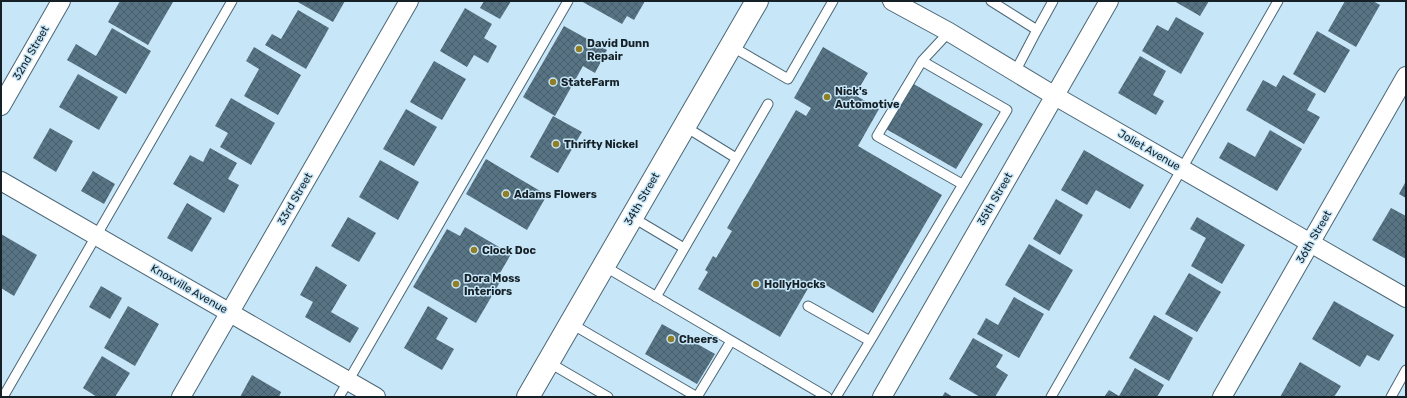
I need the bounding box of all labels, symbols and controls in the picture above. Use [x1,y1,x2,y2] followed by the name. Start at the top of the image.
[10,23,52,83] street label: 32nd Street
[587,37,649,63] place label: David Dunn Repair
[574,44,584,54] marker: David Dunn Repair
[561,76,620,89] place label: StateFarm
[548,77,558,87] marker: StateFarm
[835,85,900,111] place label: Nick's Automotive
[822,92,832,102] marker: Nick's Automotive
[1115,127,1183,173] street label: Joliet Avenue
[564,138,638,151] place label: Thrifty Nickel
[551,139,561,149] marker: Thrifty Nickel
[275,170,316,228] street label: 33rd Street
[622,170,663,228] street label: 34th Street
[975,170,1016,228] street label: 35th Street
[514,188,597,201] place label: Adams Flowers
[501,189,511,199] marker: Adams Flowers
[1294,208,1335,266] street label: 36th Street
[482,244,536,257] place label: Clock Doc
[469,245,479,255] marker: Clock Doc
[148,262,230,316] street label: Knoxville Avenue
[464,272,520,298] place label: Dora Moss Interiors
[764,278,826,291] place label: HollyHocks
[451,279,461,289] marker: Dora Moss Interiors
[751,279,761,289] marker: HollyHocks
[679,333,718,346] place label: Cheers
[666,334,676,344] marker: Cheers

